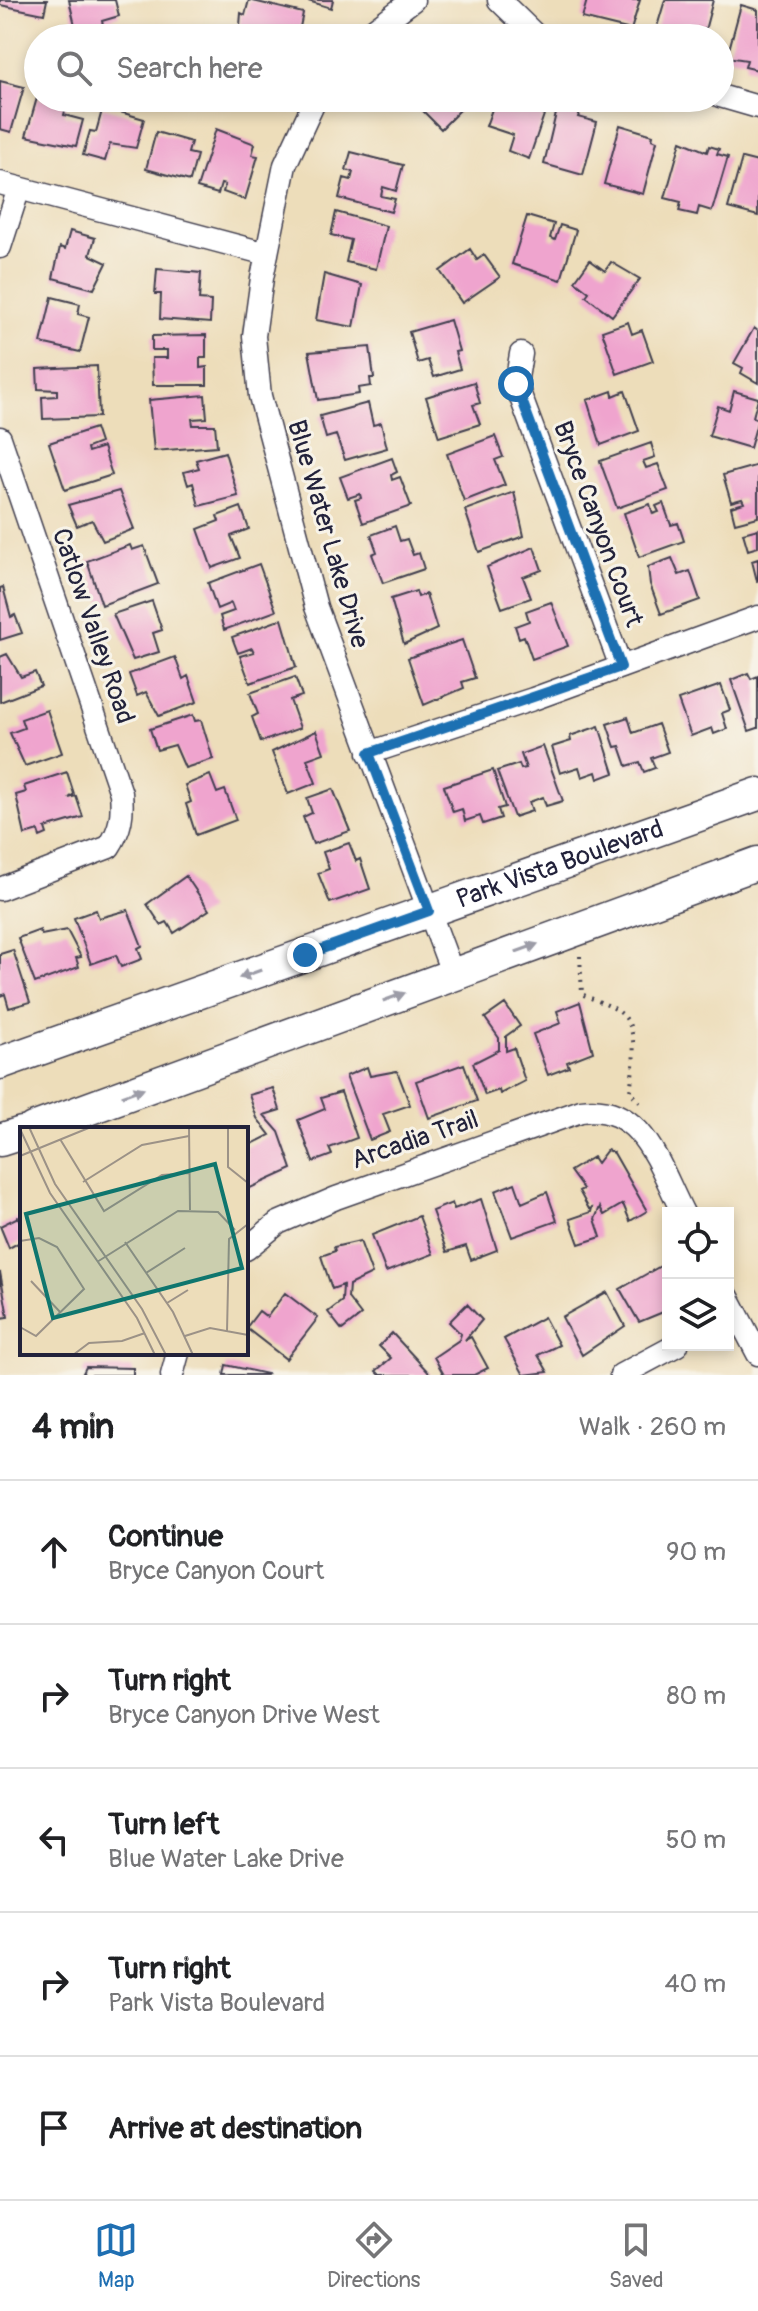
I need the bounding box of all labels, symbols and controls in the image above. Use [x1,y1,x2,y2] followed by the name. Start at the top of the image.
[24,24,734,112] search box
[52,46,96,90] icon: search
[116,50,263,87] text: Search here
[498,366,534,402] route start
[280,416,376,652] street label: Blue Water Lake Drive
[546,417,650,632] street label: Bryce Canyon Court
[45,524,141,728] street label: Catlow Valley Road
[452,813,668,916] street label: Park Vista Boulevard
[287,937,323,973] route end
[515,941,539,954] one-way arrow
[237,969,261,981] one-way arrow
[382,990,406,1003] one-way arrow
[121,1086,145,1098] one-way arrow
[347,1103,483,1177] street label: Arcadia Trail
[20,1127,248,1355] inset map
[662,1207,734,1351] map controls
[662,1207,734,1279] button: locate
[662,1279,734,1351] button: layers
[32,1406,114,1449] text: 4 min
[579,1411,726,1443] text: Walk · 260 m
[108,1518,223,1555] text: Continue
[32,1530,76,1574] icon: ahead
[666,1536,726,1568] text: 90 m
[108,1555,324,1587] text: Bryce Canyon Court
[108,1662,231,1699] text: Turn right
[32,1674,76,1718] icon: right
[666,1680,726,1712] text: 80 m
[108,1699,380,1731] text: Bryce Canyon Drive West
[108,1806,219,1843] text: Turn left
[32,1818,76,1862] icon: left
[665,1824,726,1856] text: 50 m
[108,1843,344,1875] text: Blue Water Lake Drive
[108,1950,231,1987] text: Turn right
[32,1962,76,2006] icon: right
[664,1968,726,2000] text: 40 m
[108,1987,325,2019] text: Park Vista Boulevard
[32,2106,76,2150] icon: arrive
[108,2110,362,2147] text: Arrive at destination
[94,2218,138,2294] tab: Map
[327,2218,420,2294] tab: Directions
[609,2218,664,2294] tab: Saved

